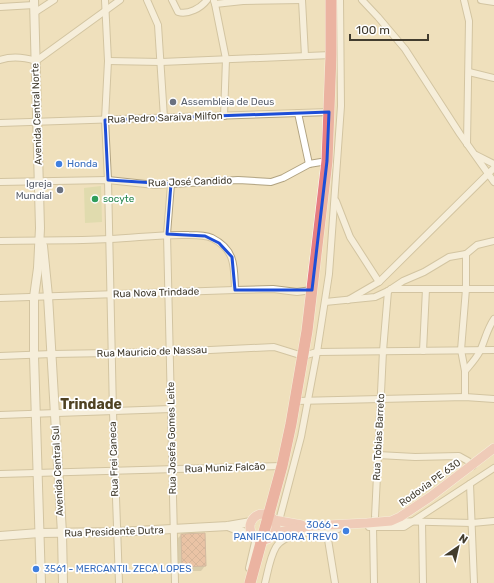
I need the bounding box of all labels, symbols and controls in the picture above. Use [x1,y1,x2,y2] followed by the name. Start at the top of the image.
[350,16,428,42] scale bar
[356,23,390,37] text: 100 m
[29,62,45,165] street label: Avenida Central Norte
[181,96,274,108] place label: Assembleia de Deus
[168,97,178,107] marker: Assembleia de Deus
[107,110,223,126] street label: Rua Pedro Saraiva Milfon
[67,158,97,170] place label: Honda
[54,159,64,169] marker: Honda
[148,175,232,189] street label: Rua José Candido
[16,178,52,202] place label: Igreja Mundial
[55,185,65,195] marker: Igreja Mundial
[103,193,135,205] place label: socyte
[90,194,100,204] marker: socyte
[113,285,200,301] street label: Rua Nova Trindade
[97,344,207,360] street label: Rua Mauricio de Nassau
[165,381,179,494] street label: Rua Josefa Gomes Leite
[371,393,387,481] street label: Rua Tobias Barreto
[60,396,122,413] district label: Trindade
[107,421,121,497] street label: Rua Frei Caneca
[50,425,66,517] street label: Avenida Central Sul
[397,457,463,509] street label: Rodovia PE 630
[184,461,266,475] street label: Rua Muniz Falcão
[233,519,338,543] place label: 3066 - PANIFICADORA TREVO
[64,524,164,540] street label: Rua Presidente Dutra
[341,526,351,536] marker: 3066 - PANIFICADORA TREVO
[438,527,478,567] north arrow
[456,532,470,547] text: N
[44,563,191,575] place label: 3561 - MERCANTIL ZECA LOPES
[31,564,41,574] marker: 3561 - MERCANTIL ZECA LOPES

